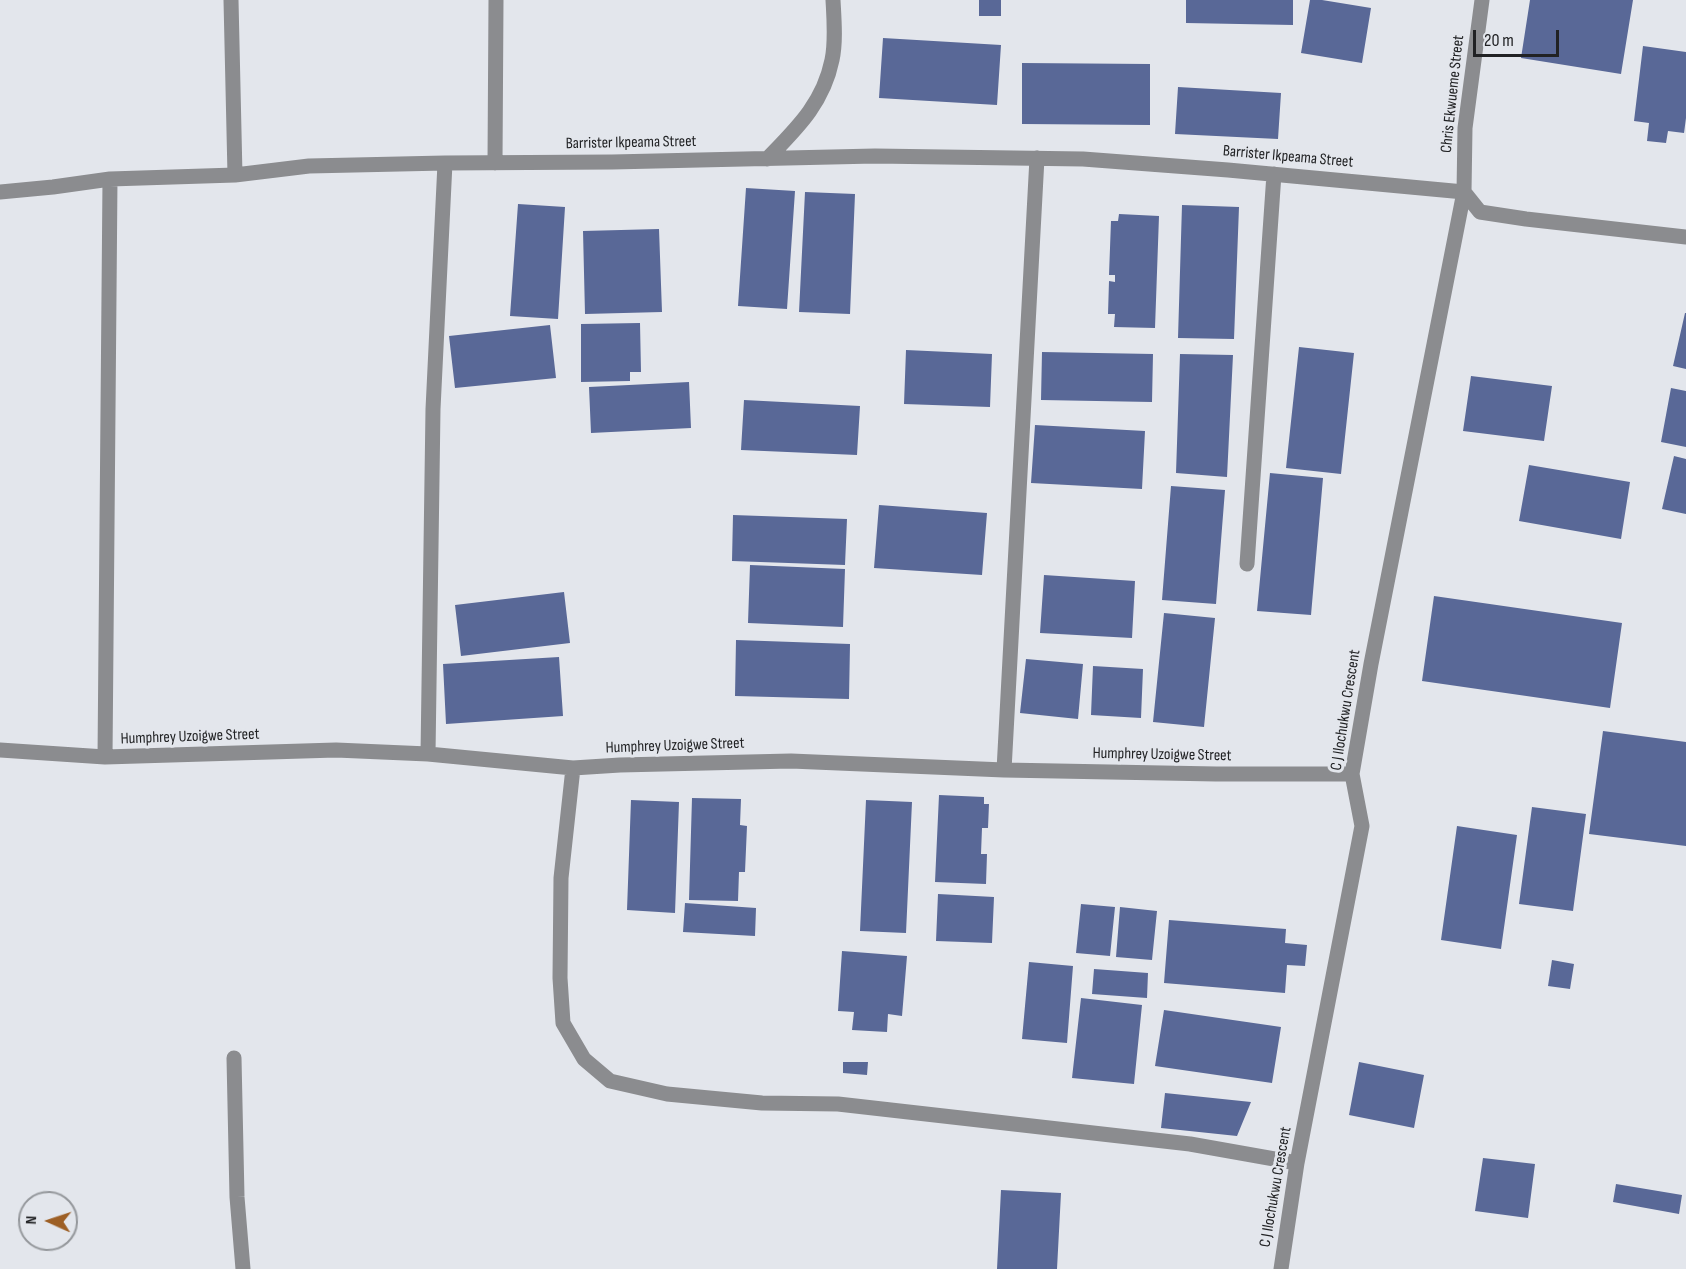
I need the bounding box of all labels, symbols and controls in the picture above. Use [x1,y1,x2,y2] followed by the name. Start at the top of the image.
[1476,18,1562,56] scale bar
[1484,30,1514,51] text: 20 m
[1437,34,1469,154] street label: Chris Ekwueme Street
[565,132,697,154] street label: Barrister Ikpeama Street
[1222,142,1354,172] street label: Barrister Ikpeama Street
[1327,648,1365,772] street label: C J Ilochukwu Crescent
[120,725,260,749] street label: Humphrey Uzoigwe Street
[605,734,745,758] street label: Humphrey Uzoigwe Street
[1092,744,1232,766] street label: Humphrey Uzoigwe Street
[1256,1125,1296,1249] street label: C J Ilochukwu Crescent
[18,1191,78,1251] north arrow
[22,1215,41,1225] text: N

